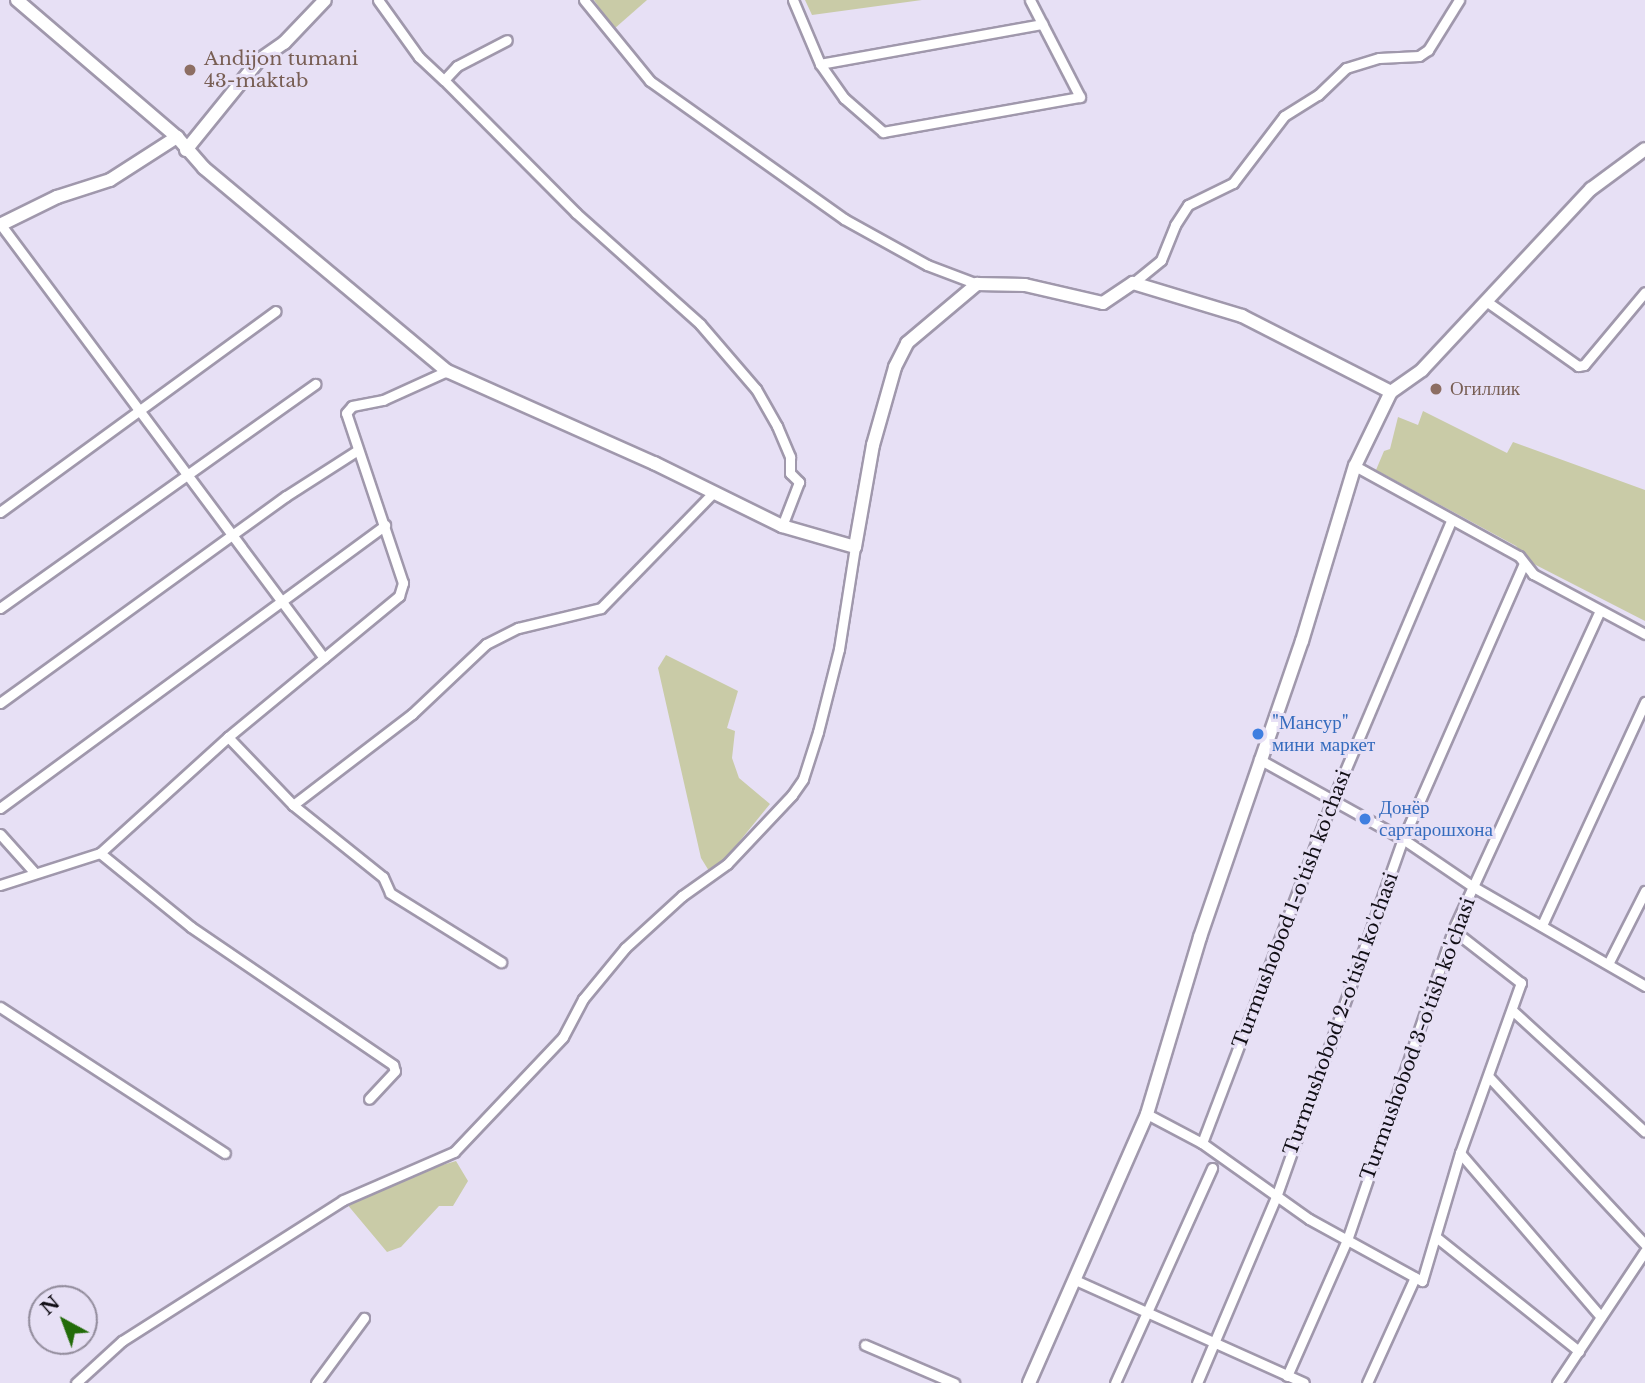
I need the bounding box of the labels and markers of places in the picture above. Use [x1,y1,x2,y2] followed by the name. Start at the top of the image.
[204,48,358,92] place label: Andijon tumani 43-maktab
[182,62,198,78] marker: Andijon tumani 43-maktab
[1450,378,1520,400] place label: Огиллик
[1428,381,1444,397] marker: Огиллик
[1272,712,1375,756] place label: "Мансур" мини маркет
[1250,726,1266,742] marker: "Мансур" мини маркет
[1379,797,1493,841] place label: Донёр сартарошхона
[1357,811,1373,827] marker: Донёр сартарошхона

